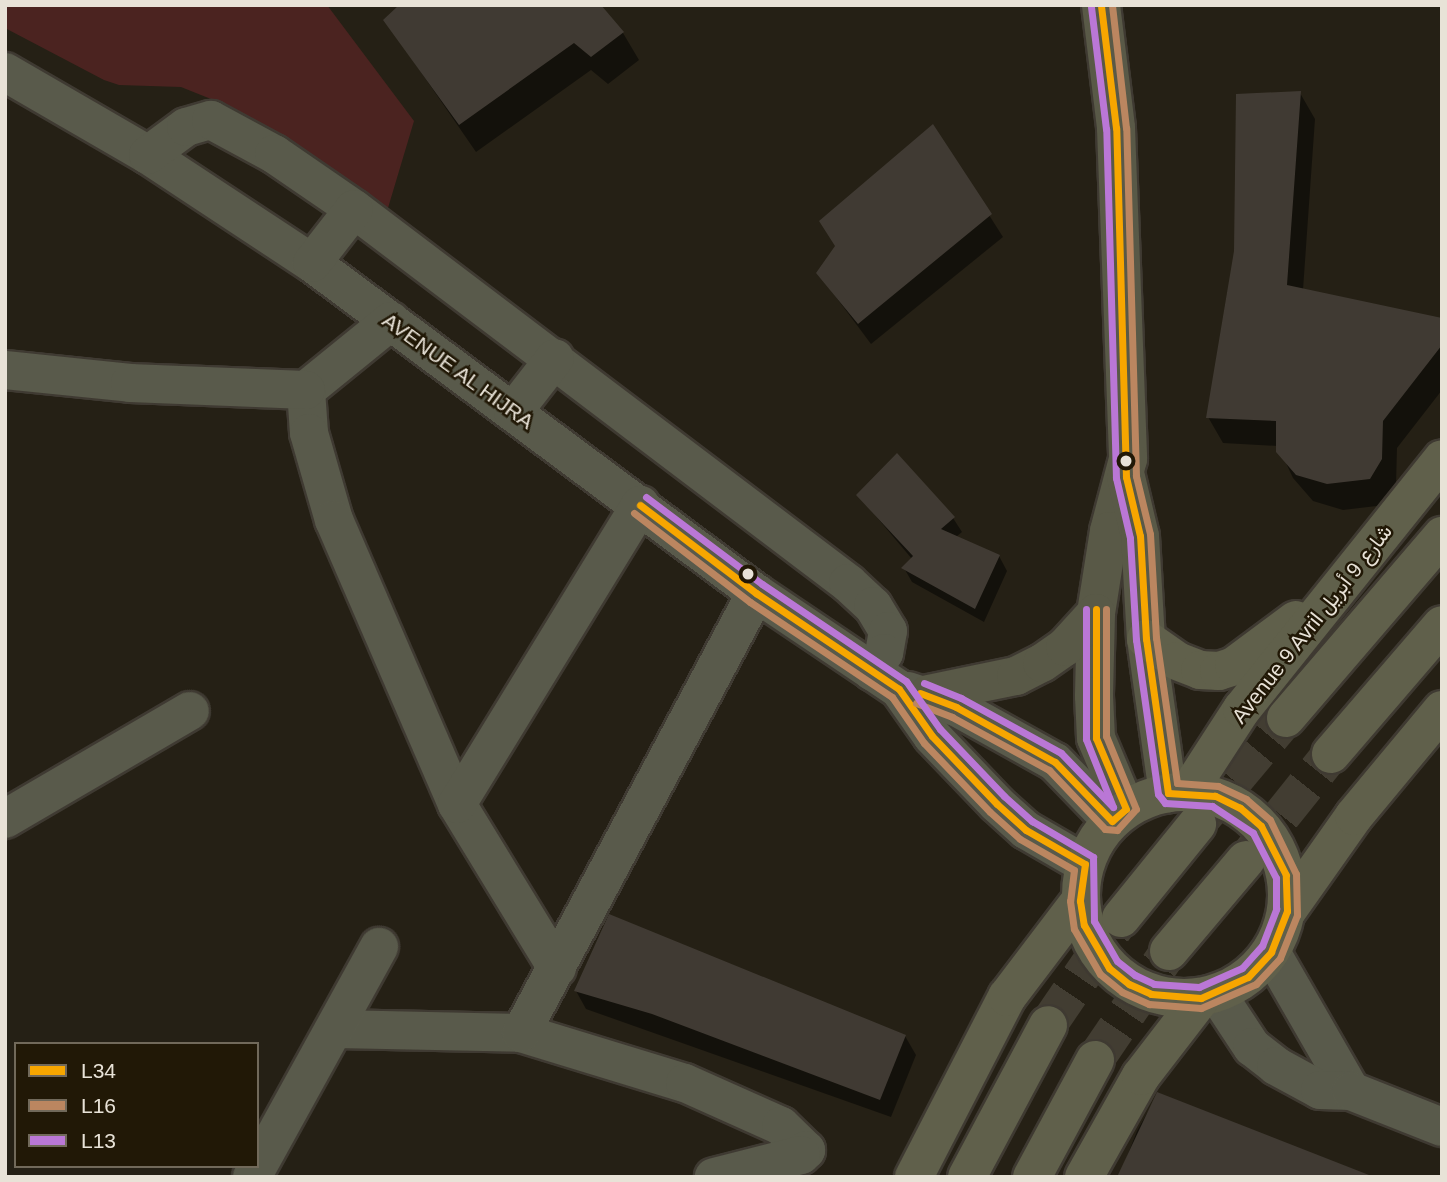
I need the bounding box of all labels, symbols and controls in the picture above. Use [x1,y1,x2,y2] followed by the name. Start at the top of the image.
[377,307,539,435] street label: AVENUE AL HIJRA
[1119,454,1133,468] unlabelled marker
[1226,519,1398,729] street label: Avenue 9 Avril شارع 9 أبريل
[741,567,755,581] unlabelled marker
[14,1042,259,1168] legend
[81,1059,116,1082] text: L34
[81,1094,116,1117] text: L16
[81,1129,116,1152] text: L13

